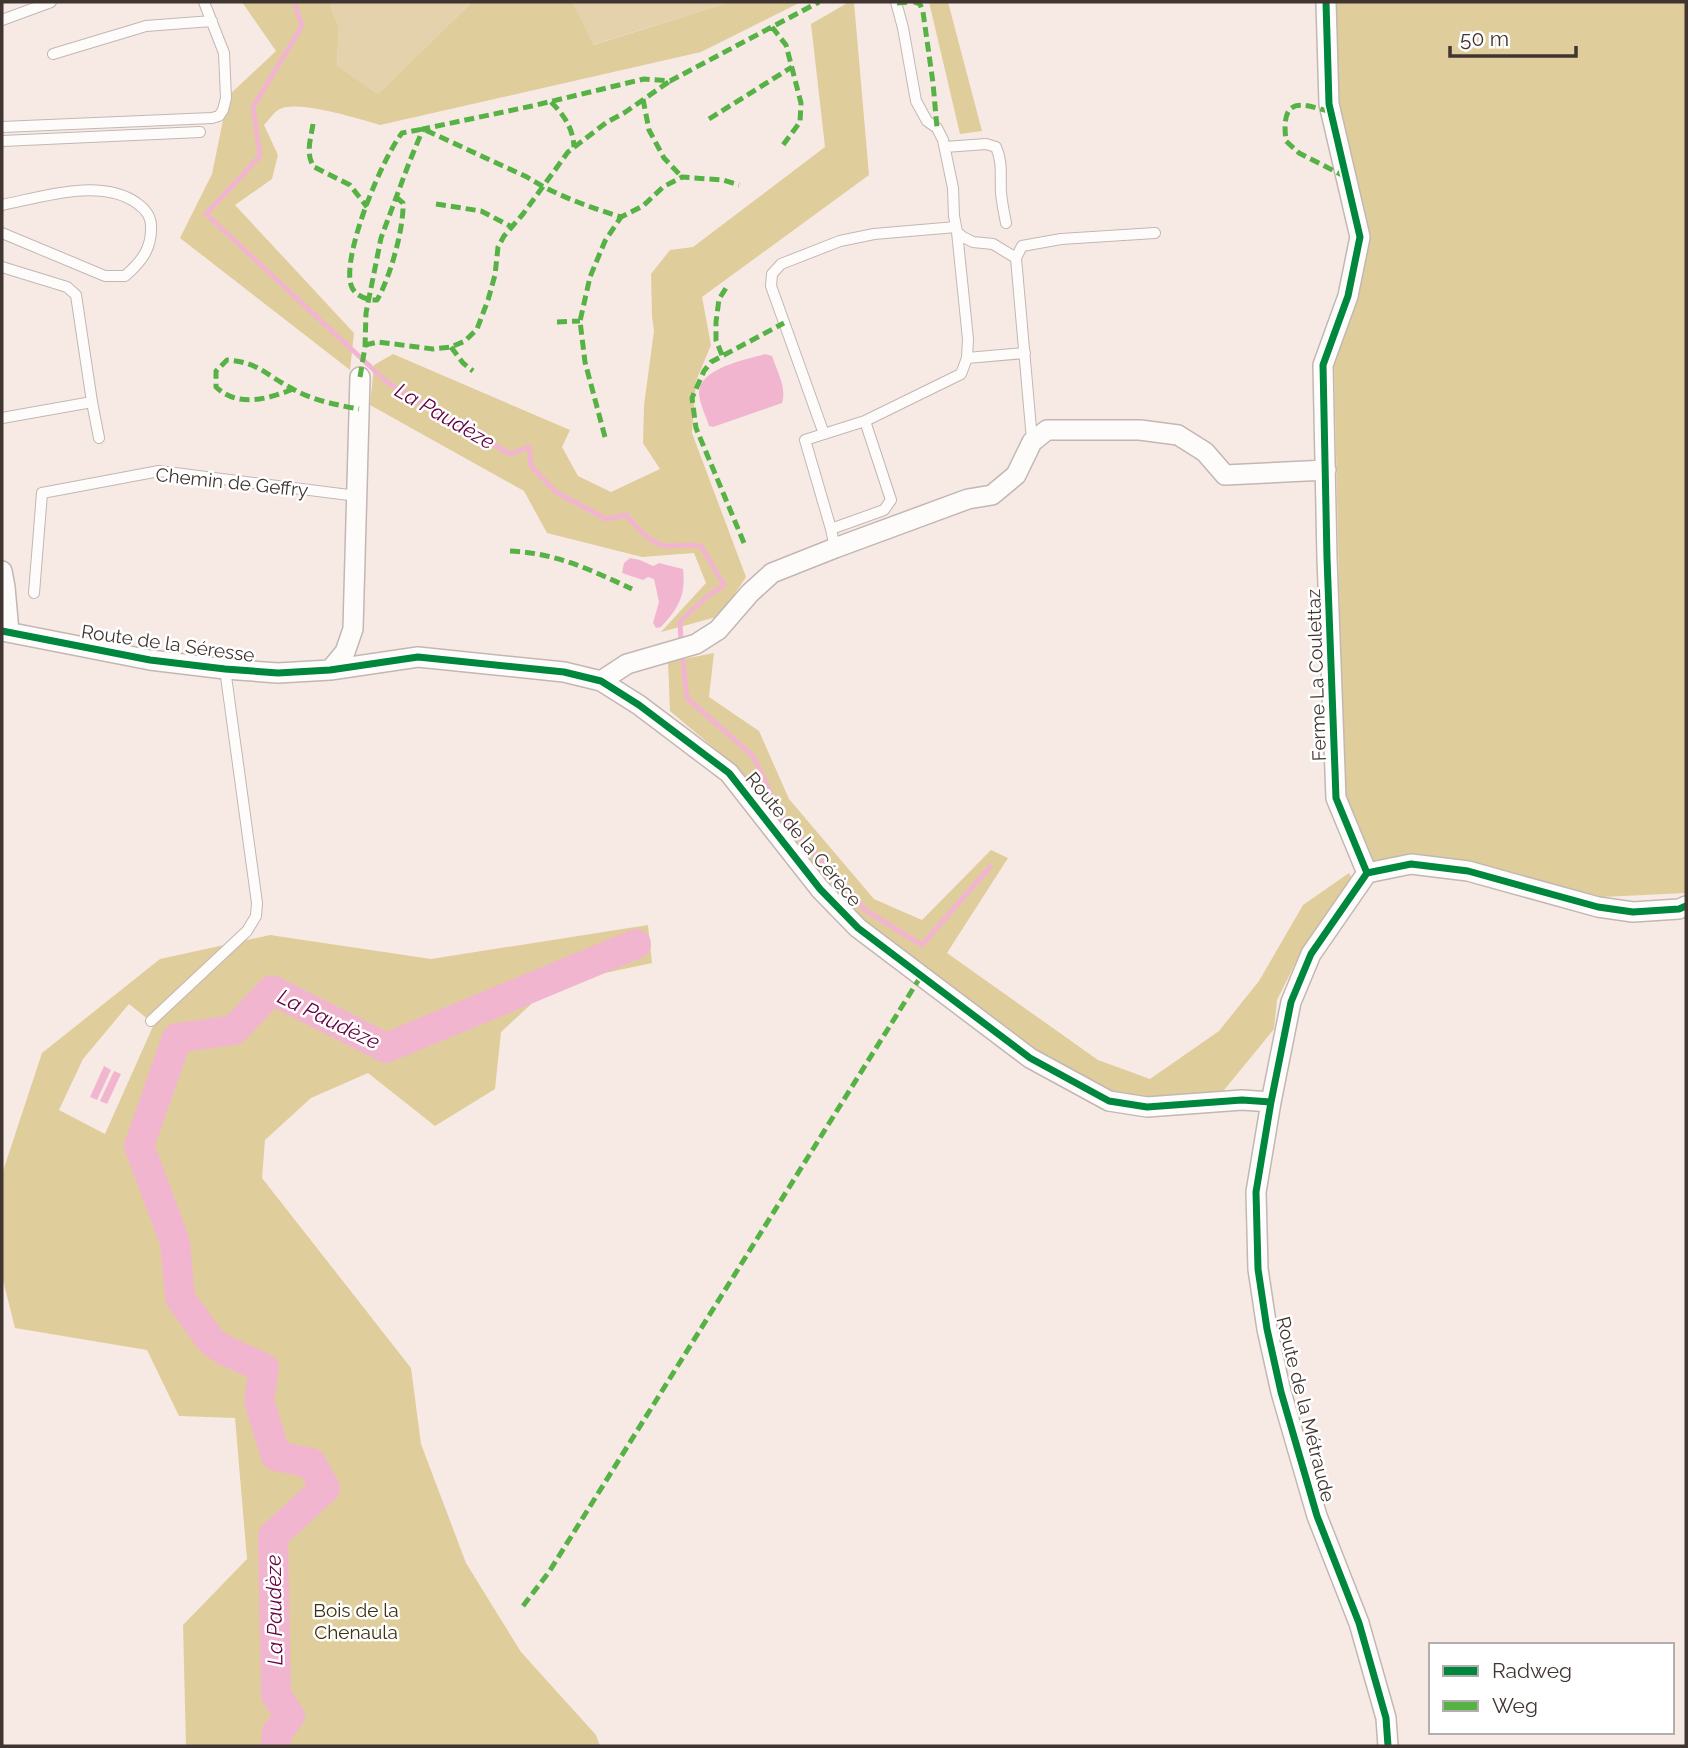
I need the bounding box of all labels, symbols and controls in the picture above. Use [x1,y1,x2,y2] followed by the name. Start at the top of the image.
[1450,14,1576,58] scale bar
[1460,26,1509,51] text: 50 m
[391,378,499,454] water label: La Paudèze
[155,463,309,501] street label: Chemin de Geffry
[1302,588,1330,762] street label: Ferme La Coulettaz
[80,620,256,666] street label: Route de la Séresse
[741,767,867,911] street label: Route de la Cérèce
[274,984,384,1054] water label: La Paudèze
[1272,1314,1340,1504] street label: Route de la Métraude
[261,1554,287,1666] water label: La Paudèze
[313,1599,399,1643] park label: Bois de la Chenaula
[1429,1643,1674,1734] legend
[1492,1658,1572,1683] text: Radweg
[1492,1693,1538,1718] text: Weg

